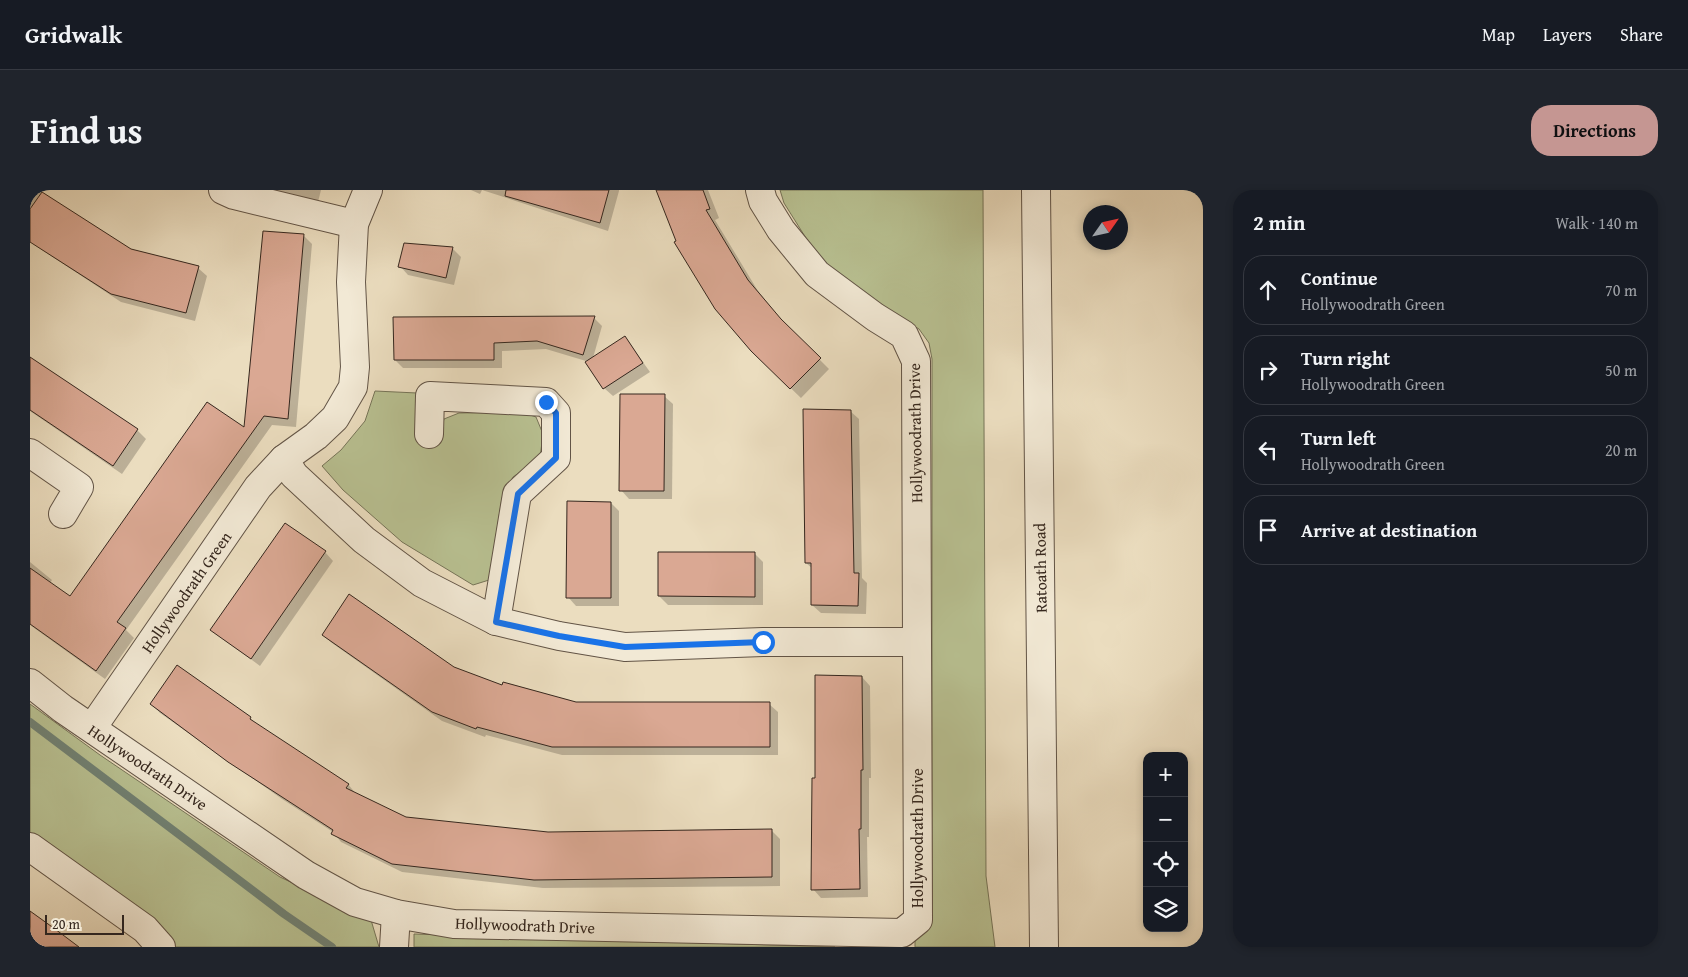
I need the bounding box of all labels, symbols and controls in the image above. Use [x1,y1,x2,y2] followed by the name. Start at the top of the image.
[25,17,122,52] text: Gridwalk
[1482,21,1515,48] text: Map
[1543,21,1592,48] text: Layers
[1620,21,1663,48] text: Share
[30,105,143,156] text: Find us
[1531,105,1658,156] button: Directions
[1083,205,1128,250] north arrow
[1253,207,1305,238] text: 2 min
[1555,211,1638,235] text: Walk · 140 m
[1301,264,1378,292] text: Continue
[1254,276,1282,304] icon: ahead
[1605,278,1637,302] text: 70 m
[1301,292,1445,316] text: Hollywoodrath Green
[1301,344,1390,372] text: Turn right
[1254,356,1282,384] icon: right
[1605,358,1637,382] text: 50 m
[902,363,928,503] street label: Hollywoodrath Drive
[1301,372,1445,396] text: Hollywoodrath Green
[535,391,558,414] route end
[1301,424,1376,452] text: Turn left
[1254,436,1282,464] icon: left
[1605,438,1637,462] text: 20 m
[1301,452,1445,476] text: Hollywoodrath Green
[1254,516,1282,544] icon: arrive
[1301,516,1477,544] text: Arrive at destination
[1027,522,1053,613] street label: Ratoath Road
[135,526,237,658] street label: Hollywoodrath Green
[752,631,775,654] route start
[83,718,213,816] street label: Hollywoodrath Drive
[1143,752,1188,932] map controls
[1143,752,1188,797] button: +
[905,768,929,908] street label: Hollywoodrath Drive
[1143,797,1188,842] button: −
[1143,842,1188,887] button: locate
[1143,887,1188,932] button: layers
[455,911,595,939] street label: Hollywoodrath Drive
[45,912,124,935] scale bar
[52,914,80,934] text: 20 m

